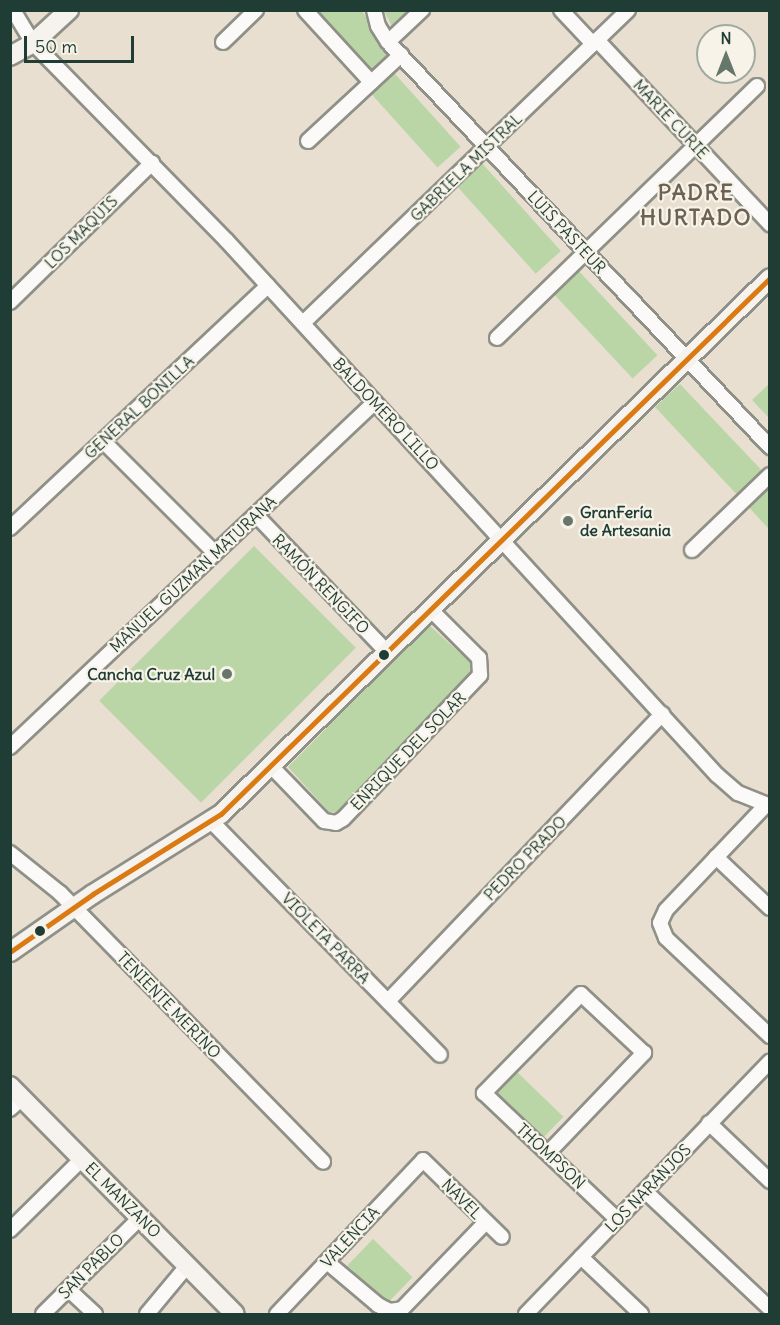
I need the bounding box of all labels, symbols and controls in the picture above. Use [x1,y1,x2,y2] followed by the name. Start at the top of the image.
[27,24,136,62] scale bar
[696,24,756,84] north arrow
[720,28,732,48] text: N
[35,35,77,58] text: 50 m
[629,75,713,163] street label: MARIE CURIE
[406,109,526,225] street label: GABRIELA MISTRAL
[640,179,752,230] district label: PADRE HURTADO
[524,187,610,277] street label: LUIS PASTEUR
[41,192,121,272] street label: LOS MAQUIS
[80,351,198,463] street label: GENERAL BONILLA
[329,354,443,474] street label: BALDOMERO LILLO
[106,492,280,656] street label: MANUEL GUZMAN MATURANA
[580,502,671,540] place label: GranFería de Artesania
[561,514,575,528] marker: GranFería de Artesania
[269,530,373,638] street label: RAMÓN RENGIFO
[378,649,390,661] unlabelled marker
[87,664,215,684] place label: Cancha Cruz Azul
[220,667,234,681] marker: Cancha Cruz Azul
[346,688,470,814] street label: ENRIQUE DEL SOLAR
[480,812,570,904] street label: PEDRO PRADO
[278,889,374,987] street label: VIOLETA PARRA
[34,925,46,937] unlabelled marker
[113,948,225,1062] street label: TENIENTE MERINO
[513,1119,589,1193] street label: THOMPSON
[601,1140,695,1236] street label: LOS NARANJOS
[81,1158,165,1242] street label: EL MANZANO
[438,1175,486,1223] street label: NAVEL
[317,1202,383,1272] street label: VALENCIA
[54,1229,128,1303] street label: SAN PABLO

